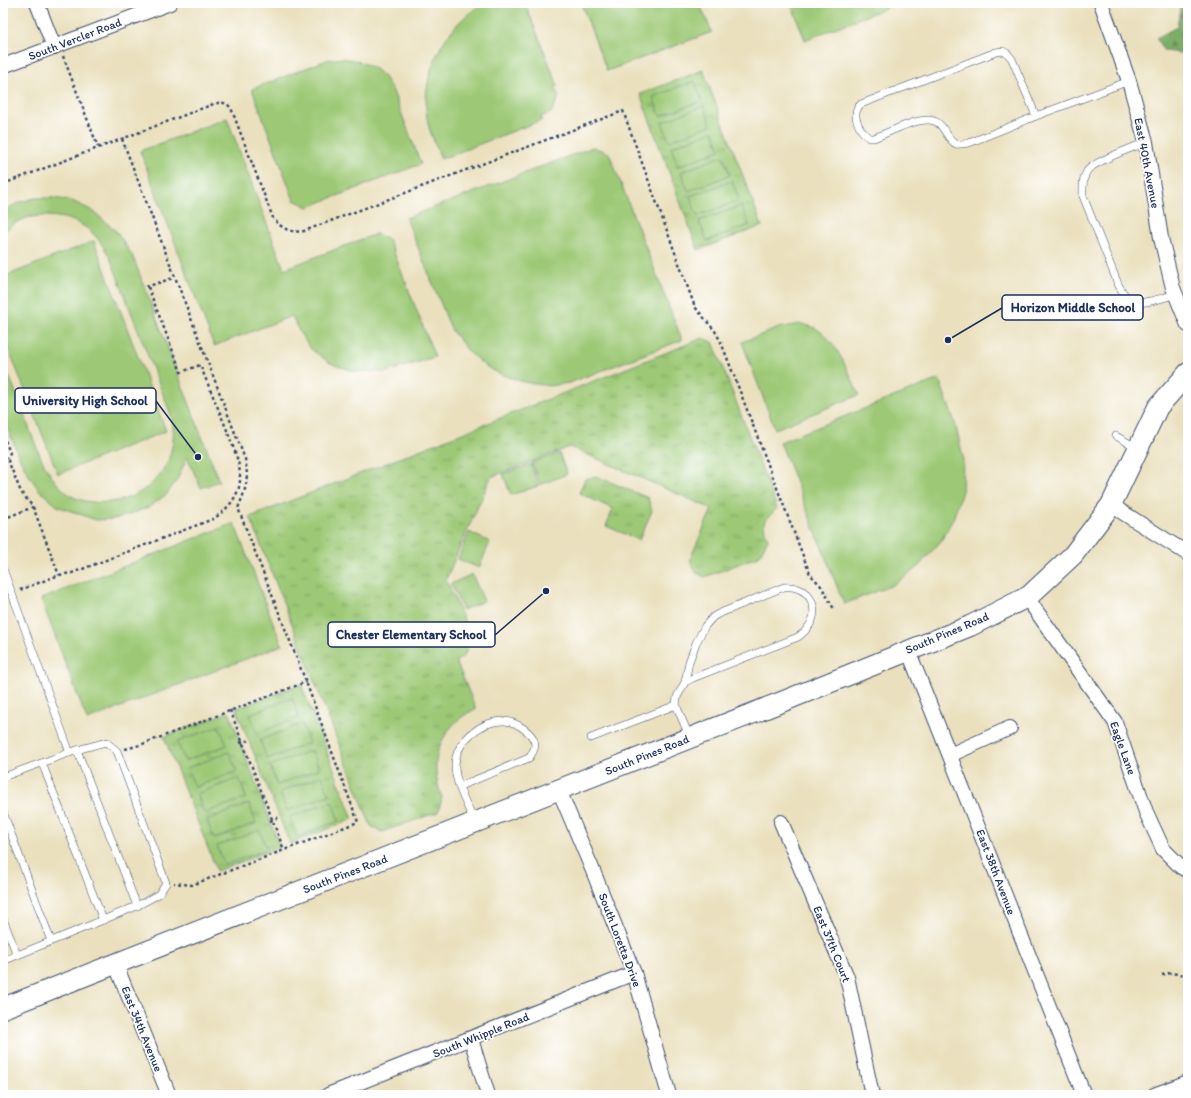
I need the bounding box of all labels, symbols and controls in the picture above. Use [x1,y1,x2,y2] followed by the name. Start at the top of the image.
[26,15,124,63] street label: South Vercler Road
[1131,117,1163,210] street label: East 40th Avenue
[1002,295,1143,320] callout: Horizon Middle School
[1011,300,1136,315] text: Horizon Middle School
[15,388,156,413] callout: University High School
[22,393,148,409] text: University High School
[903,609,991,657] street label: South Pines Road
[328,622,495,647] callout: Chester Elementary School
[336,627,487,643] text: Chester Elementary School
[1107,719,1139,777] street label: Eagle Lane
[603,732,692,778] street label: South Pines Road
[973,827,1019,917] street label: East 38th Avenue
[301,851,390,897] street label: South Pines Road
[596,891,644,989] street label: South Loretta Drive
[810,904,854,985] street label: East 37th Court
[118,984,166,1074] street label: East 34th Avenue
[431,1009,532,1061] street label: South Whipple Road

